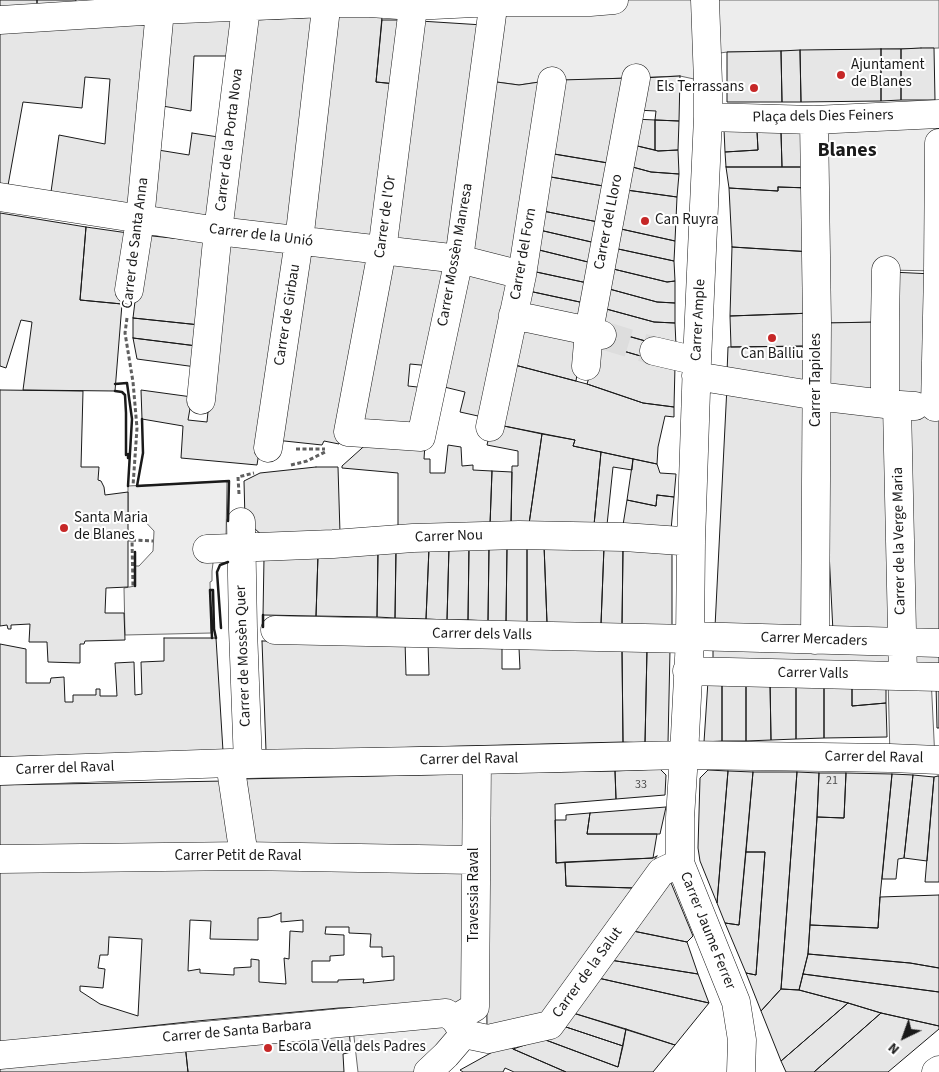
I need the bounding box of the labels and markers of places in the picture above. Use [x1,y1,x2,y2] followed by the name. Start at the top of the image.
[851,57,925,92] place label: Ajuntament de Blanes
[835,69,847,81] marker: Ajuntament de Blanes
[656,79,744,97] place label: Els Terrassans
[748,82,760,94] marker: Els Terrassans
[655,212,718,230] place label: Can Ruyra
[639,215,651,227] marker: Can Ruyra
[766,332,778,344] marker: Can Balliu
[740,346,804,364] place label: Can Balliu
[74,510,148,545] place label: Santa Maria de Blanes
[58,522,70,534] marker: Santa Maria de Blanes
[278,1039,426,1057] place label: Escola Vella dels Padres
[262,1042,274,1054] marker: Escola Vella dels Padres

